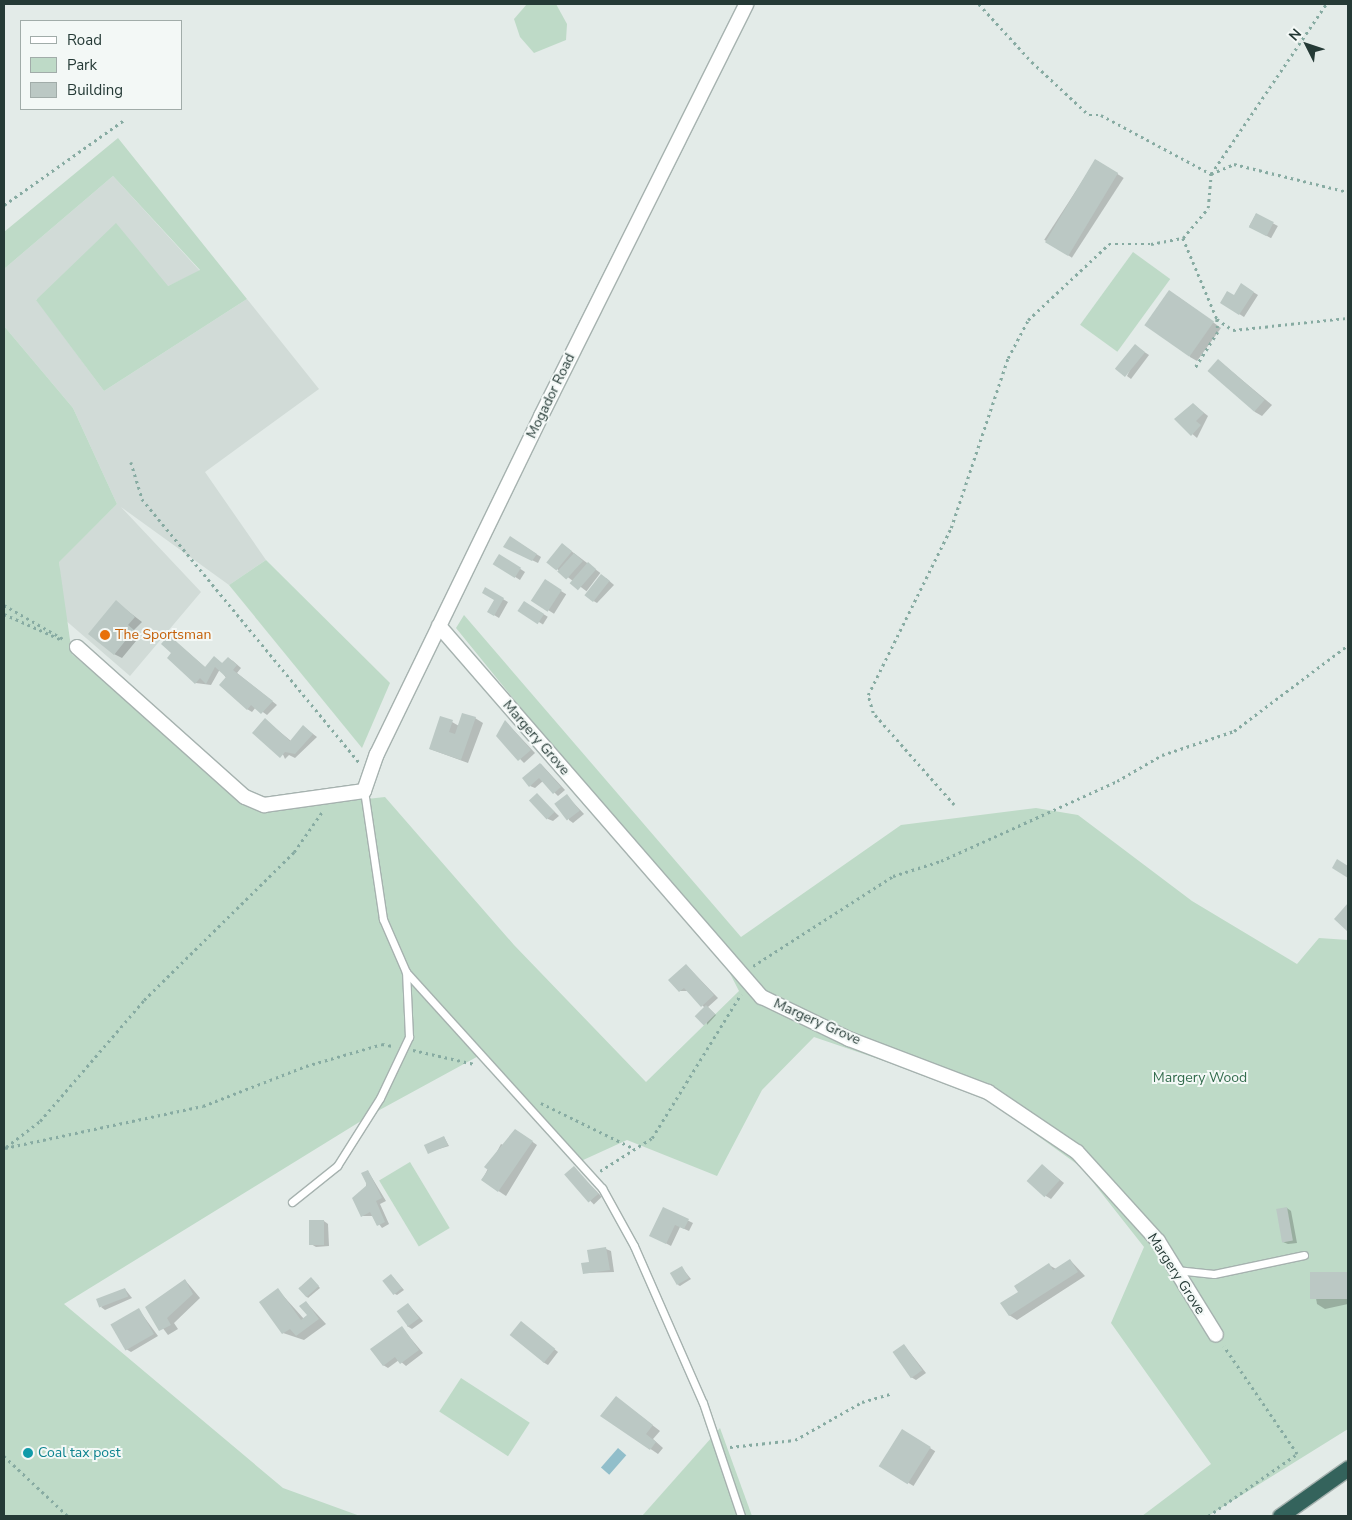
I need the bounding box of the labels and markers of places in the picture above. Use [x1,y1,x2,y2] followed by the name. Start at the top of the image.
[115,627,211,643] place label: The Sportsman
[99,629,111,641] marker: The Sportsman
[38,1445,121,1461] place label: Coal tax post
[22,1447,34,1459] marker: Coal tax post

